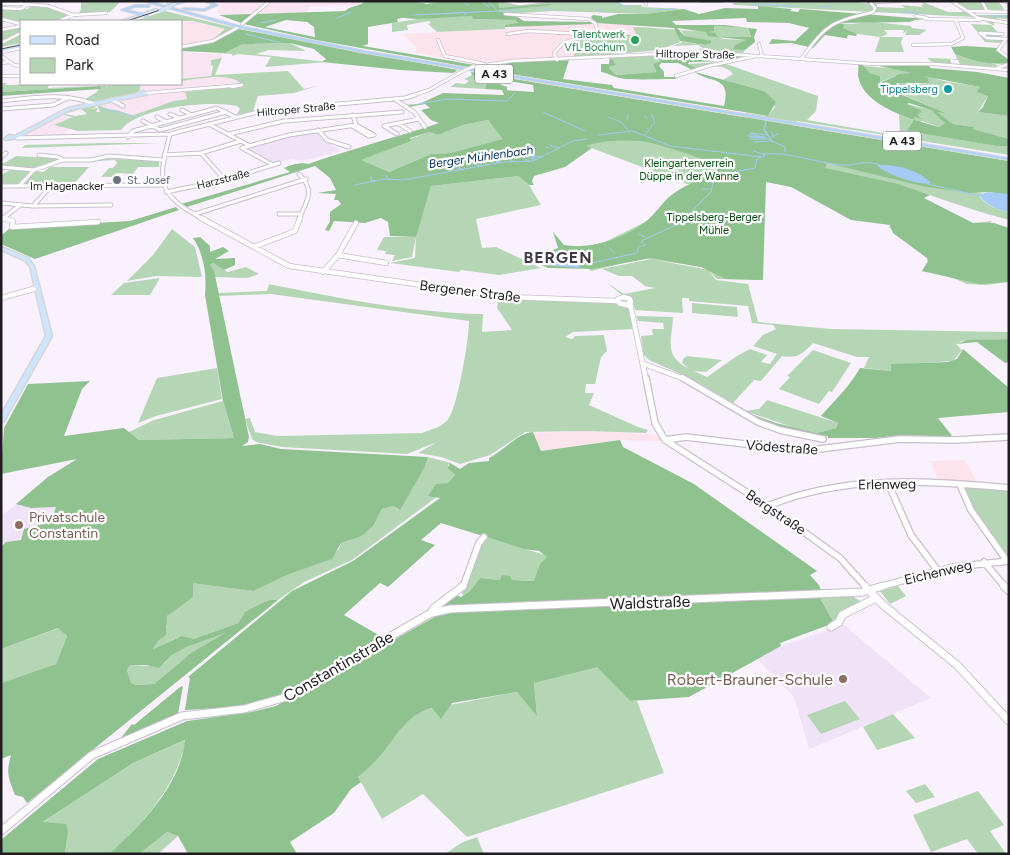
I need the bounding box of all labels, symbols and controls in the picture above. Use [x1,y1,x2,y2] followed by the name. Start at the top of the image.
[20,20,182,85] legend
[564,28,626,54] place label: Talentwerk VfL Bochum
[65,31,100,49] text: Road
[629,34,641,46] marker: Talentwerk VfL Bochum
[655,47,735,62] street label: Hiltroper Straße
[65,56,94,74] text: Park
[475,64,513,84] road number: A 43
[880,83,938,96] place label: Tippelsberg
[942,83,954,95] marker: Tippelsberg
[256,100,336,119] street label: Hiltroper Straße
[883,132,921,150] road number: A 43
[428,143,534,171] water label: Berger Mühlenbach
[639,157,739,183] park label: Kleingartenverrein Düppe in der Wanne
[195,167,251,192] street label: Harzstraße
[111,174,123,186] marker: St. Josef
[127,174,171,187] place label: St. Josef
[30,180,104,193] street label: Im Hagenacker
[666,211,762,237] park label: Tippelsberg-Berger Mühle
[523,248,593,267] district label: BERGEN
[418,277,522,306] street label: Bergener Straße
[745,436,819,459] street label: Vödestraße
[858,475,916,494] street label: Erlenweg
[743,486,809,539] street label: Bergstraße
[29,509,105,542] place label: Privatschule Constantin
[13,519,25,531] marker: Privatschule Constantin
[903,556,974,589] street label: Eichenweg
[609,592,691,613] street label: Waldstraße
[280,627,397,706] street label: Constantinstraße
[667,670,833,689] place label: Robert-Brauner-Schule
[837,673,849,685] marker: Robert-Brauner-Schule

